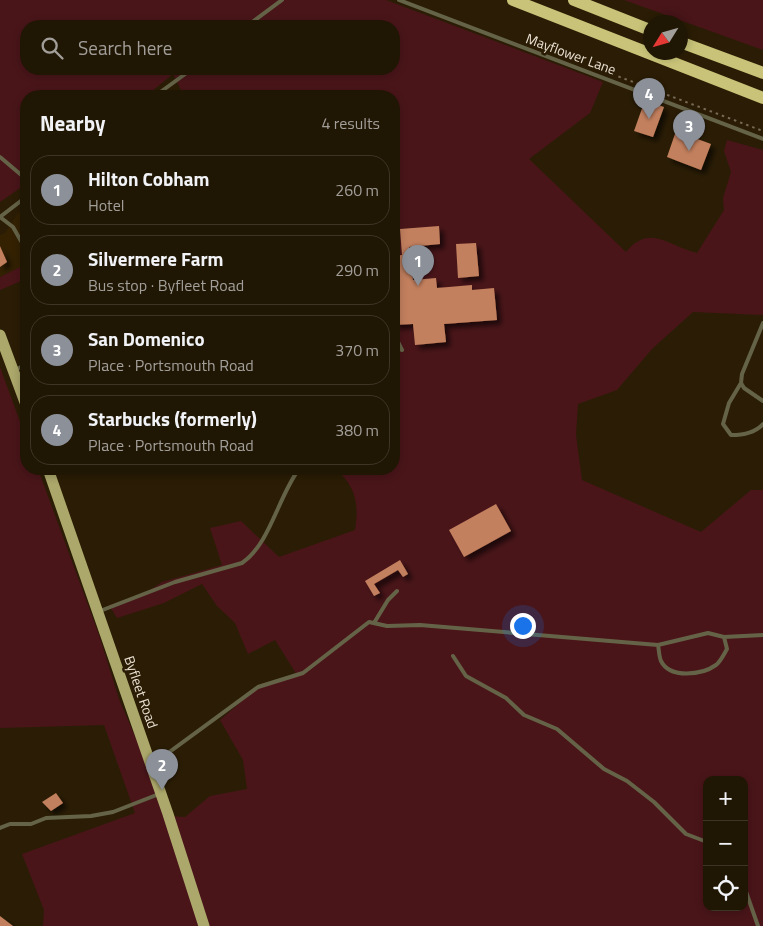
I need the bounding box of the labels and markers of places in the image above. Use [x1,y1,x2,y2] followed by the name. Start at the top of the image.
[633,78,665,119] pin: 4
[673,110,705,151] pin: 3
[402,245,434,286] pin: 1
[146,749,178,790] pin: 2

